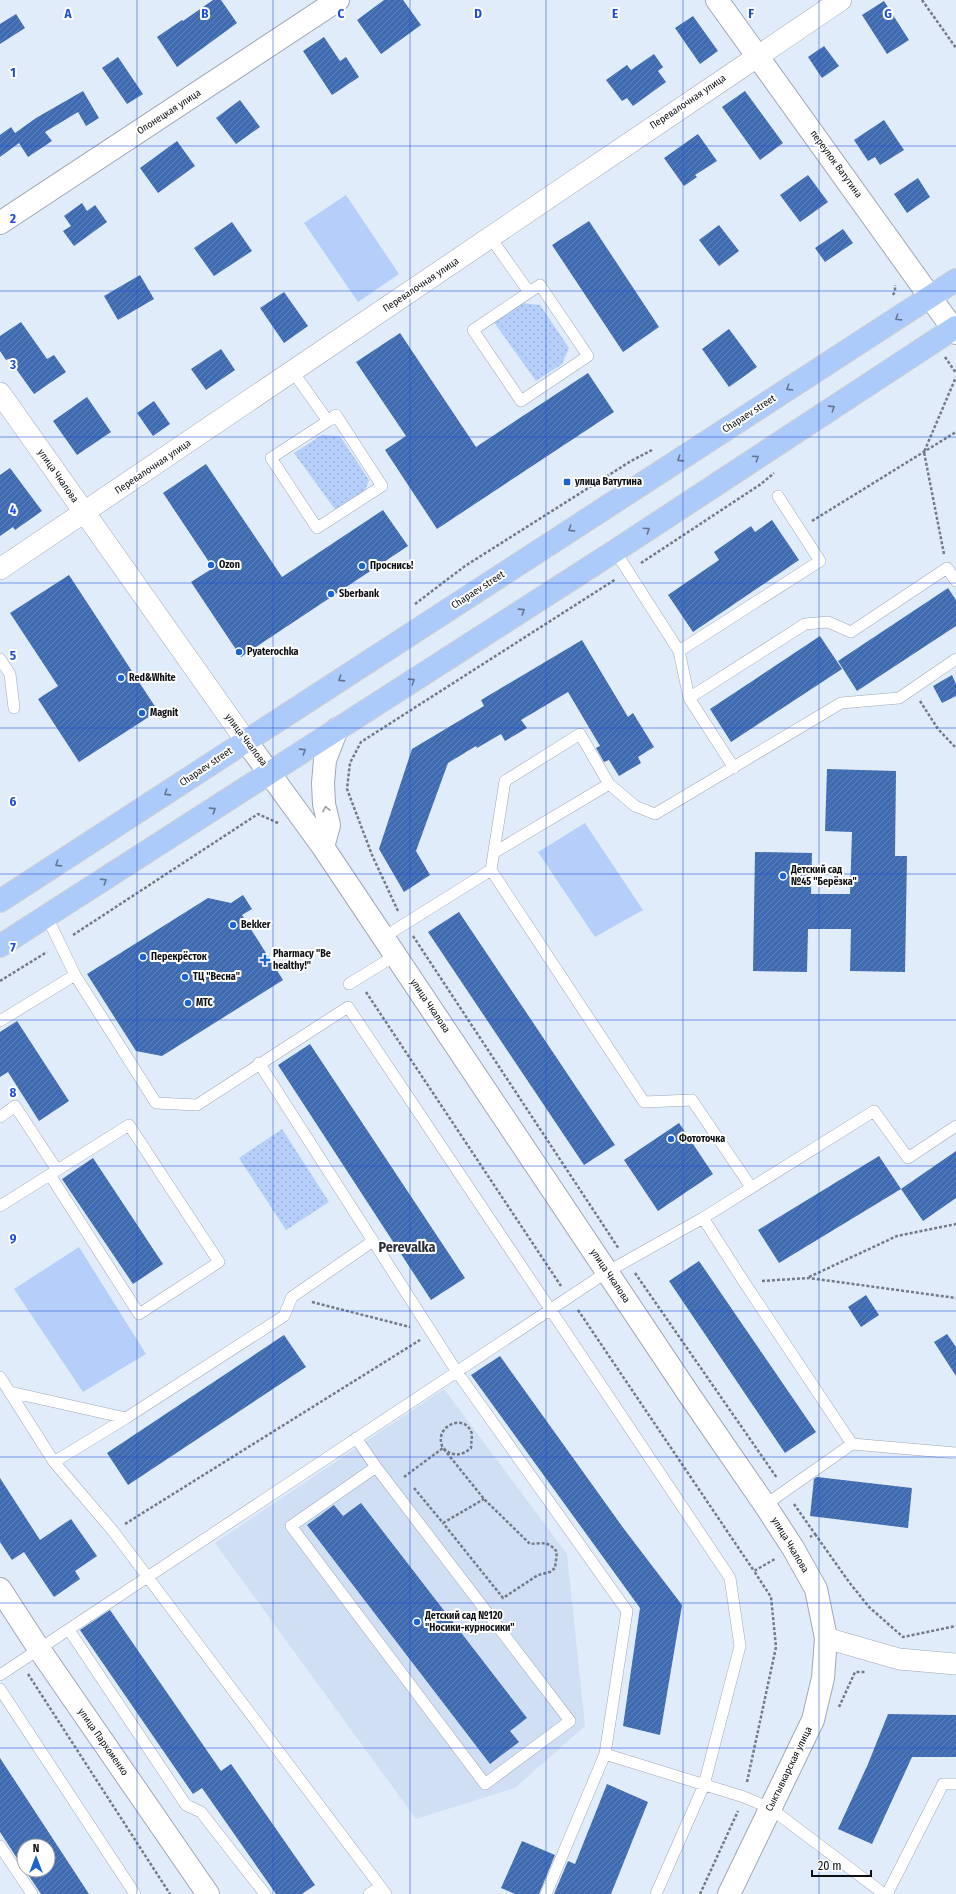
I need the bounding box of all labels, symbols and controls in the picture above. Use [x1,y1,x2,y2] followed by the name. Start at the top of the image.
[63,6,72,21] text: A
[201,6,209,21] text: B
[338,6,345,21] text: C
[474,6,482,21] text: D
[612,6,618,21] text: E
[748,6,754,21] text: F
[884,6,892,21] text: G
[10,65,16,80] text: 1
[648,72,728,132] street label: Перевалочная улица
[135,87,203,137] street label: Олонецкая улица
[807,128,865,200] street label: переулок Ватутина
[9,211,16,226] text: 2
[381,255,461,315] street label: Перевалочная улица
[895,313,902,321] one-way arrow
[9,357,16,372] text: 3
[786,383,793,391] one-way arrow
[720,392,778,436] street label: Chapaev street
[828,405,835,412] one-way arrow
[113,437,193,497] street label: Перевалочная улица
[35,447,81,505] street label: улица Чкалова
[677,454,684,461] one-way arrow
[752,455,759,462] one-way arrow
[574,476,642,488] place label: улица Ватутина
[562,477,572,487] marker: улица Ватутина
[10,502,17,517] text: 4
[568,524,575,532] one-way arrow
[643,527,650,534] one-way arrow
[219,559,240,571] place label: Ozon
[206,560,216,570] marker: Ozon
[370,560,414,572] place label: Проснись!
[357,561,367,571] marker: Проснись!
[449,568,507,612] street label: Chapaev street
[339,588,380,600] place label: Sberbank
[326,589,336,599] marker: Sberbank
[518,608,525,615] one-way arrow
[247,646,299,658] place label: Pyaterochka
[234,647,244,657] marker: Pyaterochka
[10,648,16,663] text: 5
[129,672,176,684] place label: Red&White
[116,673,126,683] marker: Red&White
[338,675,345,682] one-way arrow
[408,678,415,685] one-way arrow
[150,707,179,719] place label: Magnit
[137,708,147,718] marker: Magnit
[222,711,270,769] street label: улица Чкалова
[177,745,235,789] street label: Chapaev street
[299,748,306,756] one-way arrow
[164,788,171,796] one-way arrow
[10,794,17,809] text: 6
[322,806,330,812] one-way arrow
[209,808,216,815] one-way arrow
[55,859,62,866] one-way arrow
[790,864,857,888] place label: Детский сад №45 "Берёзка"
[778,871,788,881] marker: Детский сад №45 "Берёзка"
[100,878,107,886] one-way arrow
[241,919,271,931] place label: Bekker
[228,920,238,930] marker: Bekker
[10,940,16,955] text: 7
[273,948,331,972] place label: Pharmacy "Be healthy!"
[151,951,208,963] place label: Перекрёсток
[138,952,148,962] marker: Перекрёсток
[260,955,270,965] marker: Pharmacy "Be healthy!"
[193,971,240,983] place label: ТЦ "Весна"
[180,972,190,982] marker: ТЦ "Весна"
[408,977,453,1035] street label: улица Чкалова
[196,997,214,1009] place label: МТС
[183,998,193,1008] marker: МТС
[10,1085,17,1100] text: 8
[679,1133,725,1145] place label: Фототочка
[666,1134,676,1144] marker: Фототочка
[10,1231,17,1246] text: 9
[379,1239,435,1256] district label: Perevalka
[588,1247,633,1305] street label: улица Чкалова
[769,1515,811,1575] street label: улица Чкалова
[424,1610,515,1634] place label: Детский сад №120 "Носики-курносики"
[412,1617,422,1627] marker: Детский сад №120 "Носики-курносики"
[75,1706,131,1778] street label: улица Пархоменко
[763,1725,815,1813] street label: Сыктывкарская улица
[16,1838,56,1878] north arrow
[33,1842,39,1855] text: N
[812,1852,871,1878] scale bar
[818,1859,842,1873] text: 20 m

